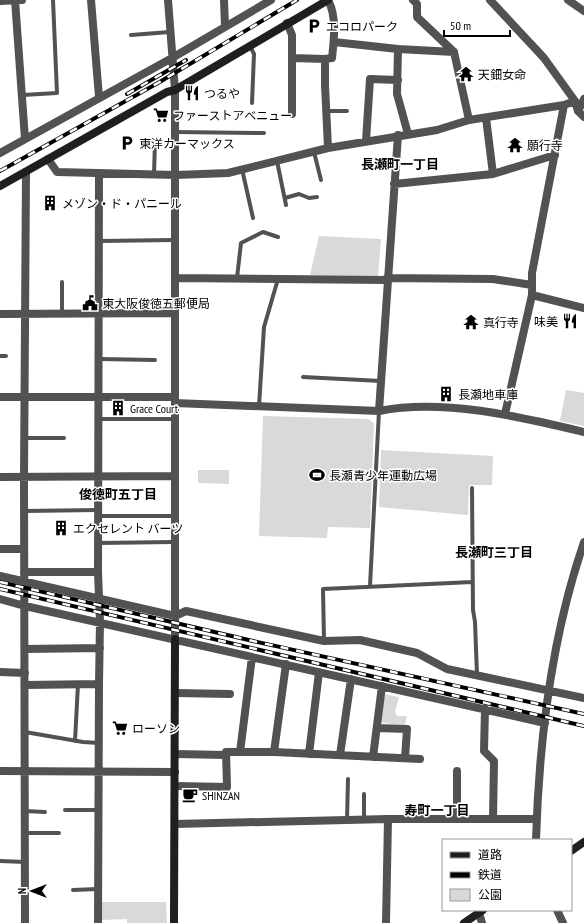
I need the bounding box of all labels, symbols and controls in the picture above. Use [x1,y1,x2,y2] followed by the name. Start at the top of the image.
[444,12,510,38] scale bar
[305,17,323,35] parking icon: エコロパーク
[450,18,471,33] text: 50 m
[326,19,398,34] place label: エコロパーク
[457,65,475,83] temple icon: 天鈿女命
[478,67,526,82] place label: 天鈿女命
[183,84,201,102] restaurant icon: つるや
[204,86,240,101] place label: つるや
[152,106,170,124] supermarket icon: ファーストアベニュー
[173,108,292,123] place label: ファーストアベニュー
[118,134,136,152] parking icon: 東洋カーマックス
[139,136,235,151] place label: 東洋カーマックス
[506,136,524,154] temple icon: 願行寺
[527,138,563,153] place label: 願行寺
[361,156,439,173] district label: 長瀬町一丁目
[41,194,59,212] building icon: メゾン・ド・パニール
[62,196,182,211] place label: メゾン・ド・パニール
[81,294,99,312] public building icon: 東大阪俊徳五郵便局
[102,296,210,311] place label: 東大阪俊徳五郵便局
[561,312,579,330] restaurant icon: 味美
[462,313,480,331] temple icon: 真行寺
[534,314,558,329] place label: 味美
[483,315,519,330] place label: 真行寺
[437,385,455,403] building icon: 長瀬地車庫
[458,387,518,402] place label: 長瀬地車庫
[109,399,127,417] building icon: Grace Court
[130,401,179,416] place label: Grace Court
[308,466,326,484] sports icon: 長瀬青少年運動広場
[329,468,437,483] place label: 長瀬青少年運動広場
[79,486,157,503] district label: 俊徳町五丁目
[52,519,70,537] building icon: エクセレント バーツ
[73,521,183,536] place label: エクセレント バーツ
[455,544,533,561] district label: 長瀬町三丁目
[111,719,129,737] supermarket icon: ローソン
[132,721,180,736] place label: ローソン
[181,786,199,804] cafe icon: SHINZAN
[202,788,240,803] place label: SHINZAN
[404,802,470,819] district label: 寿町一丁目
[442,839,572,911] legend
[478,847,502,862] text: 道路
[478,867,502,882] text: 鉄道
[12,871,52,911] north arrow
[478,887,502,902] text: 公園
[15,888,29,894] text: N

